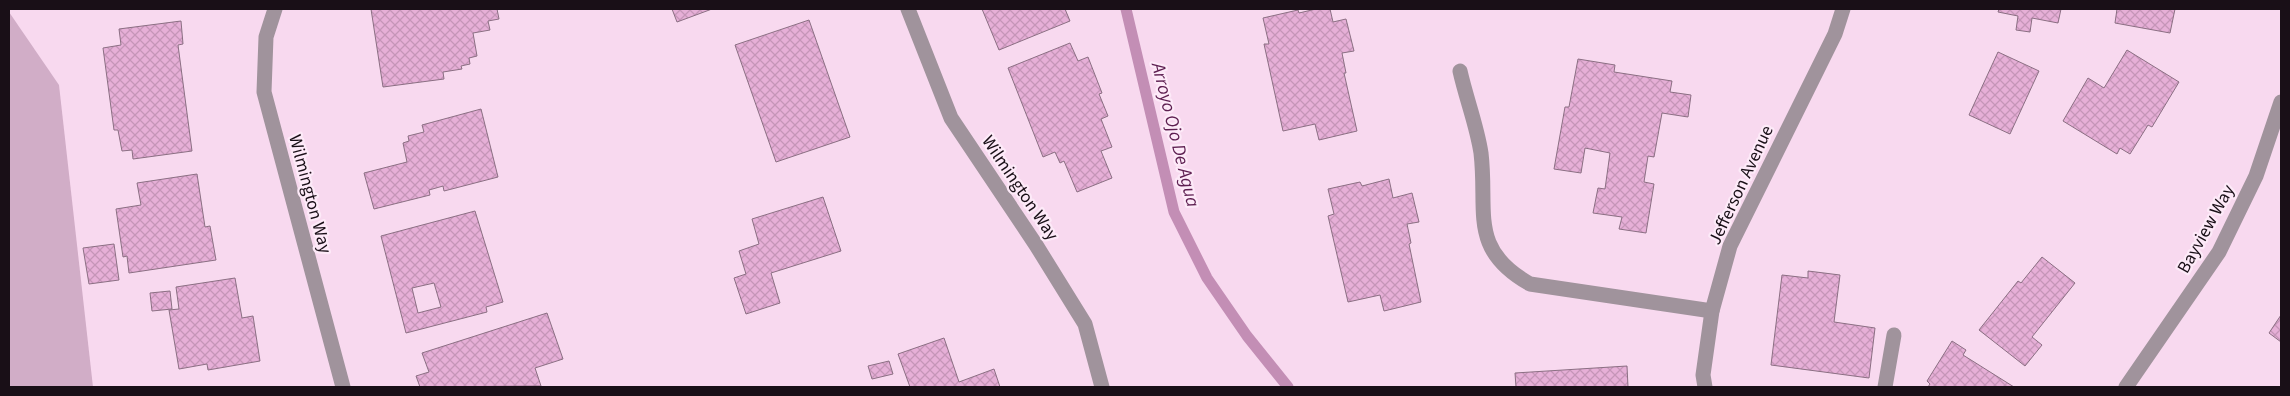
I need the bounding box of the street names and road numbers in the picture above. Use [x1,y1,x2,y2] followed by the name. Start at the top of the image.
[1702,121,1780,249] street label: Jefferson Avenue
[976,131,1065,246] street label: Wilmington Way
[282,132,338,257] street label: Wilmington Way
[2171,180,2241,278] street label: Bayview Way

